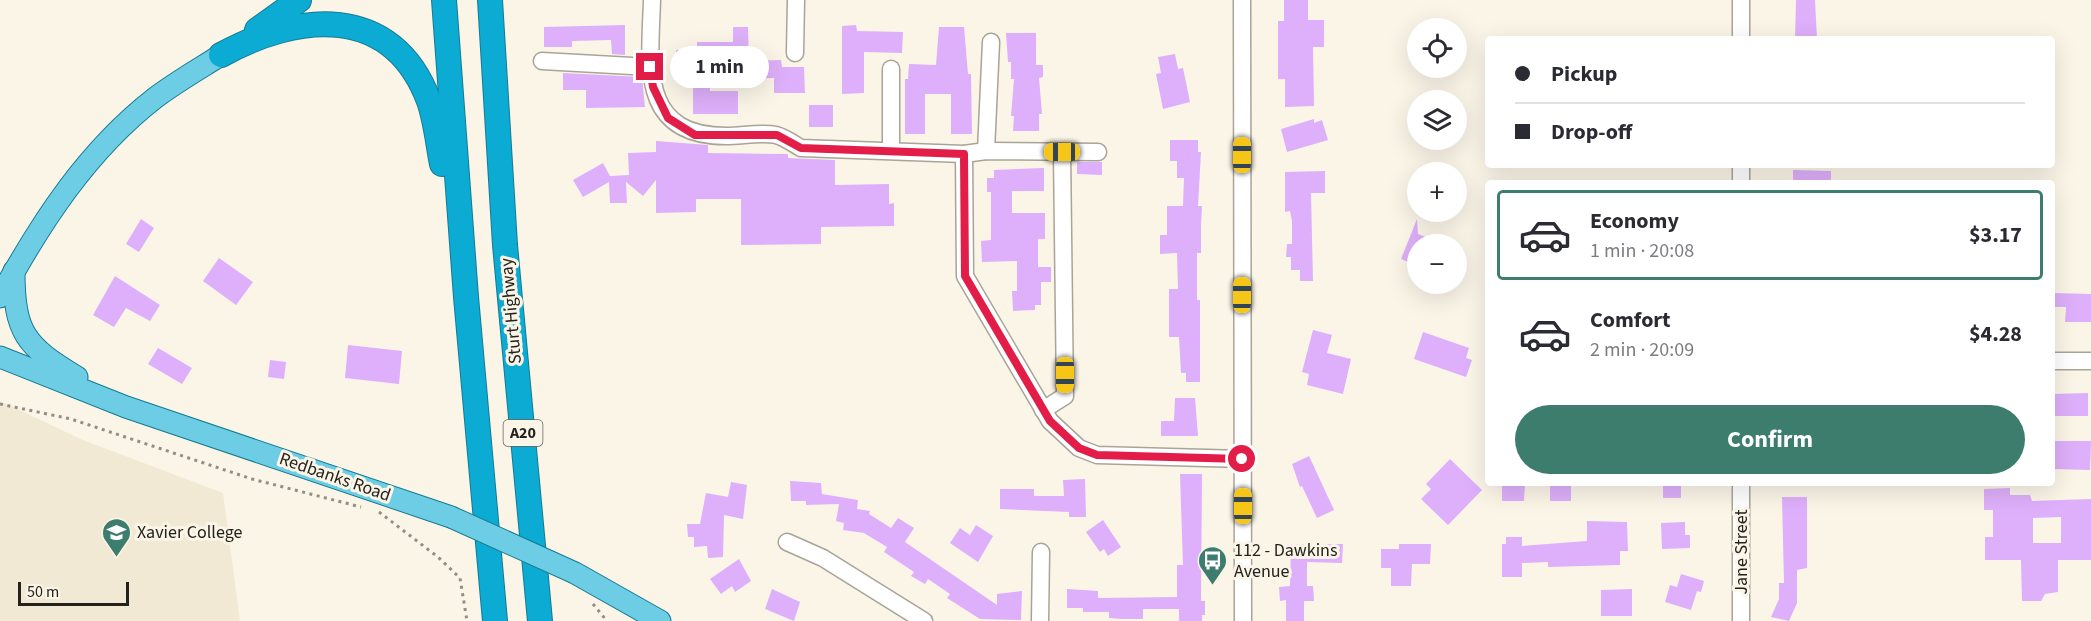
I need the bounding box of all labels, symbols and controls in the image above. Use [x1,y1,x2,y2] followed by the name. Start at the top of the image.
[1407,18,1467,294] map controls
[1407,18,1467,78] button: locate
[671,46,770,88] callout: 1 min
[636,53,663,80] route end
[695,53,744,81] text: 1 min
[1551,58,1617,90] text: Pickup
[1407,90,1467,150] button: layers
[1551,116,1632,148] text: Drop-off
[1233,137,1251,173] car
[1044,143,1080,161] car
[1407,162,1467,222] button: +
[1590,205,1679,237] text: Economy
[1518,208,1572,262] icon: car
[1969,219,2022,251] text: $3.17
[1407,234,1467,294] button: −
[1590,237,1694,265] text: 1 min · 20:08
[494,256,528,365] street label: Sturt Highway
[1233,277,1251,313] car
[1590,304,1671,336] text: Comfort
[1518,307,1572,361] icon: car
[1969,318,2022,350] text: $4.28
[1590,336,1694,364] text: 2 min · 20:09
[1056,357,1074,393] car
[1515,405,2025,474] button: Confirm
[504,420,542,446] road number: A20
[1228,445,1255,472] route start
[276,446,394,508] street label: Redbanks Road
[1234,488,1252,524] car
[1729,509,1754,595] street label: Jane Street
[100,516,132,558] school or university icon: Xavier College
[137,520,243,545] place label: Xavier College
[1234,538,1337,584] place label: 112 - Dawkins Avenue
[1197,544,1229,586] bus stop icon: 112 - Dawkins Avenue
[18,579,129,606] scale bar
[27,581,59,603] text: 50 m

